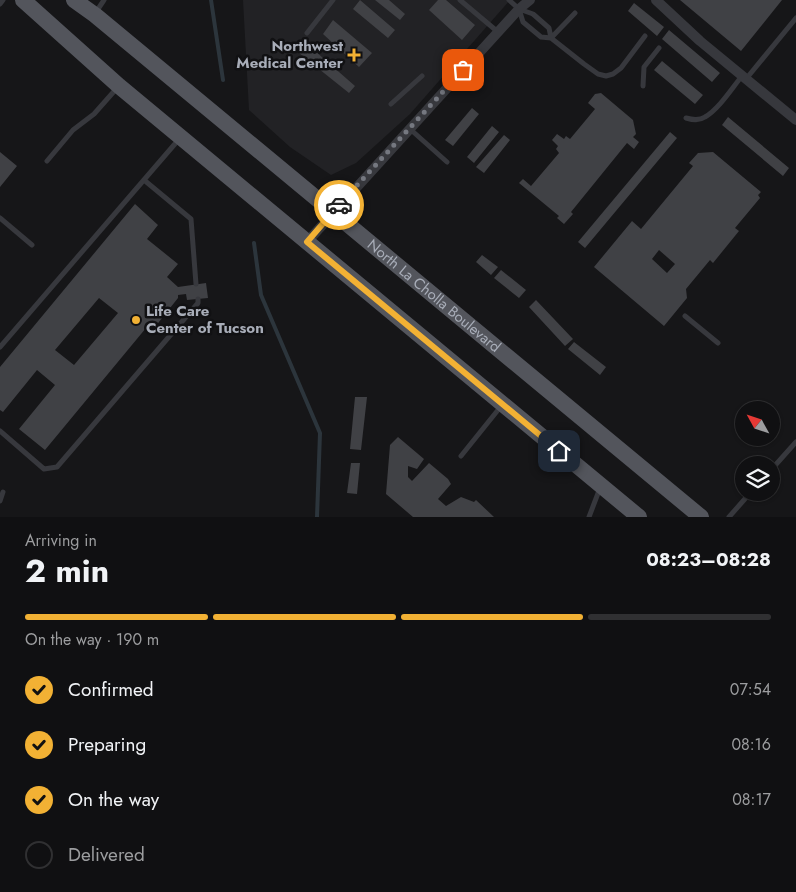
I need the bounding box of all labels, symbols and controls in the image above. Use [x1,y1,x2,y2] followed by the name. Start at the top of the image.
[236,35,344,74] place label: Northwest Medical Center
[347,48,361,62] marker: Northwest Medical Center
[442,49,484,91] pin
[449,56,477,84] icon: bag
[314,180,364,230] courier
[325,191,353,219] icon: car
[362,234,506,358] street label: North La Cholla Boulevard
[146,300,264,339] place label: Life Care Center of Tucson
[130,314,142,326] marker: Life Care Center of Tucson
[735,401,780,446] north arrow
[735,401,780,501] map controls
[538,430,580,472] pin
[545,437,573,465] icon: home
[735,456,780,501] button: layers
[25,529,97,552] text: Arriving in
[646,546,771,573] text: 08:23–08:28
[25,548,109,594] text: 2 min
[25,628,159,651] text: On the way · 190 m
[25,676,53,704] icon: check
[68,676,154,703] text: Confirmed
[730,678,771,701] text: 07:54
[25,731,53,759] icon: check
[68,731,146,758] text: Preparing
[731,733,771,756] text: 08:16
[25,786,53,814] icon: check
[68,786,159,813] text: On the way
[732,788,771,811] text: 08:17
[68,841,145,868] text: Delivered

